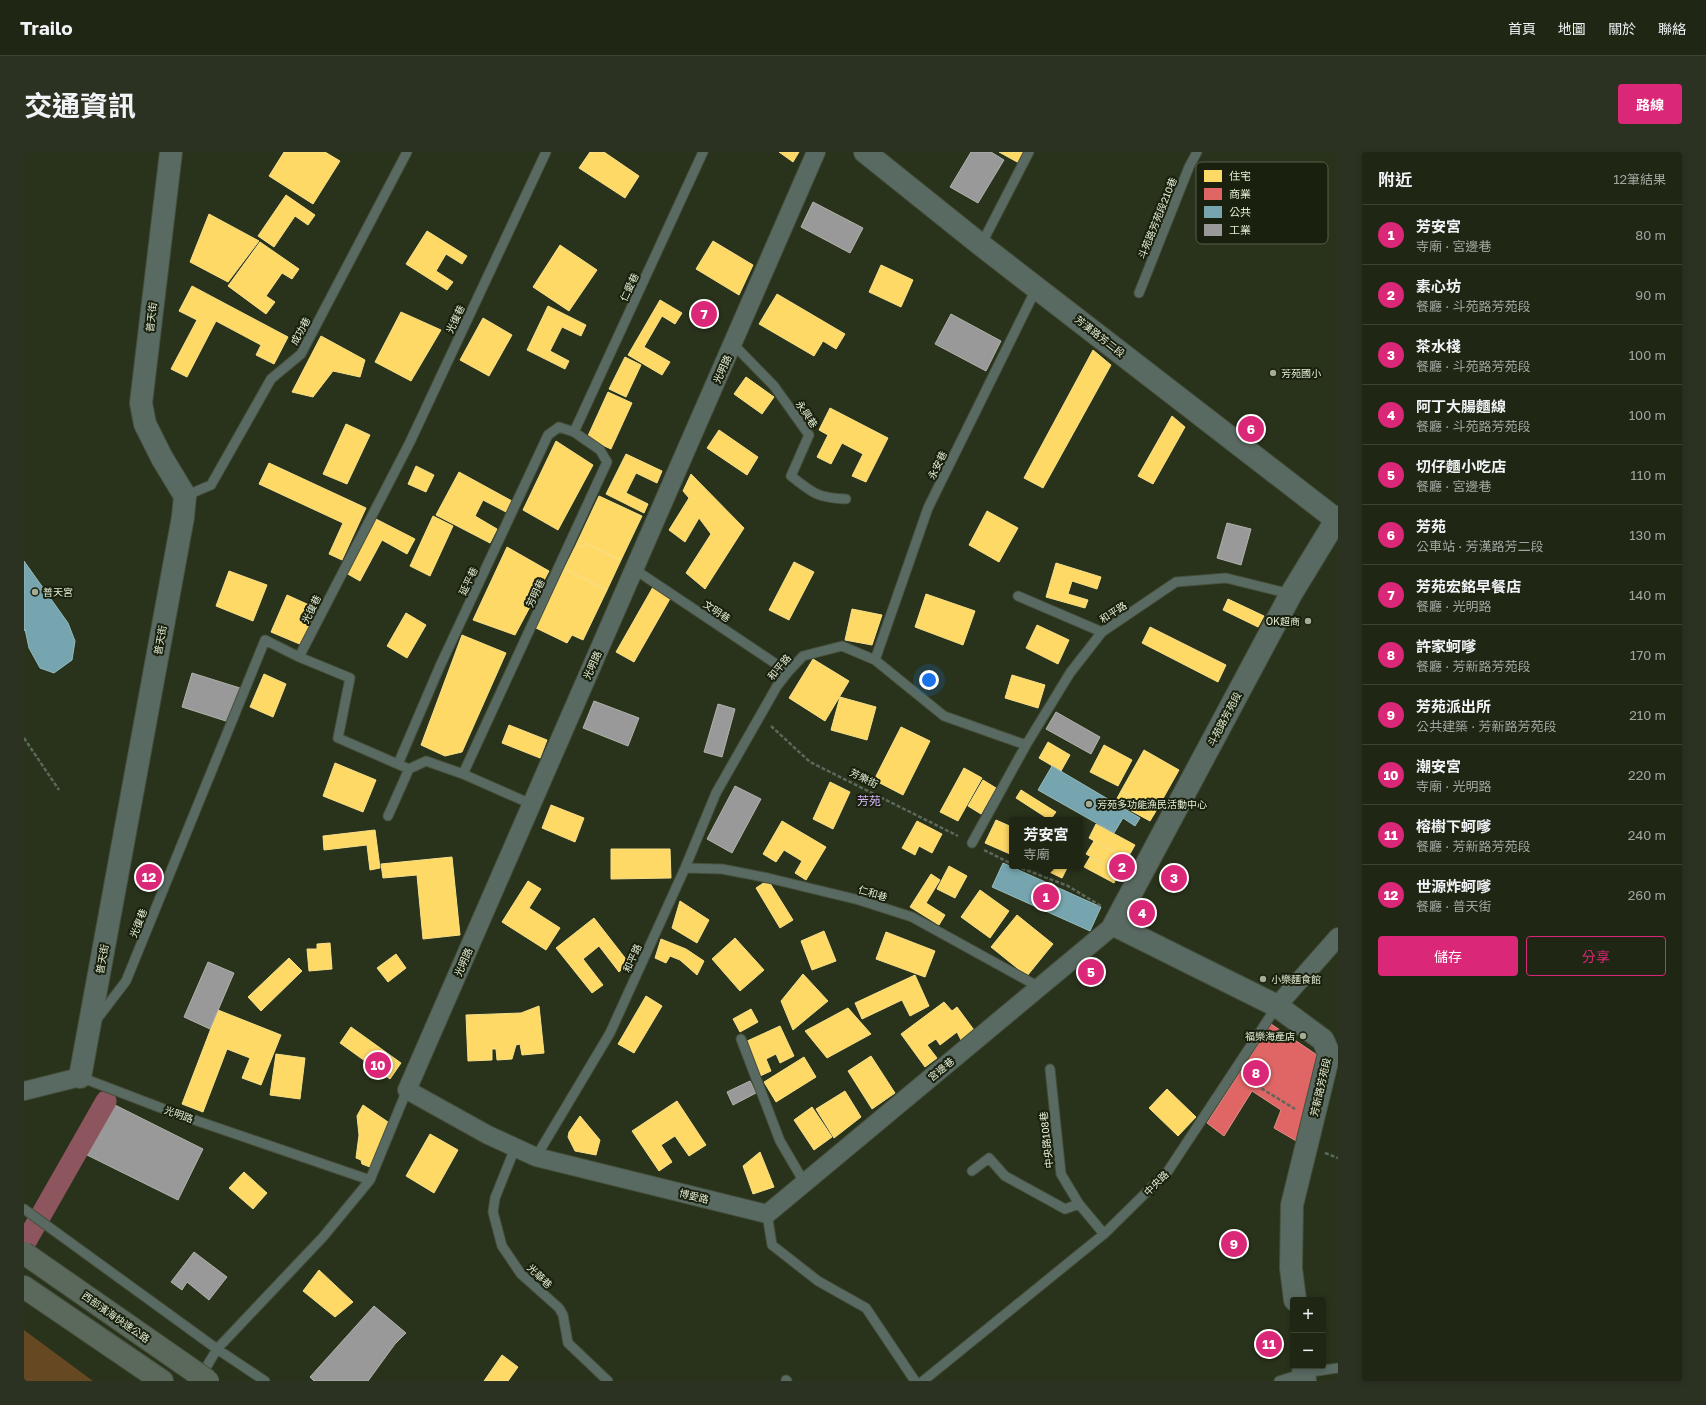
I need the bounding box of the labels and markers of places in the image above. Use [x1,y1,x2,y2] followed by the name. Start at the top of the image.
[691,299,717,329] pin: 7
[1281,367,1321,379] place label: 芳苑國小
[1268,368,1278,378] marker: 芳苑國小
[1238,414,1264,444] pin: 6
[43,586,73,598] place label: 普天宮
[30,587,40,597] marker: 普天宮
[1266,615,1300,627] place label: OK超商
[1303,616,1313,626] marker: OK超商
[1097,798,1207,810] place label: 芳苑多功能漁民活動中心
[1084,799,1094,809] marker: 芳苑多功能漁民活動中心
[1109,852,1135,882] pin: 2
[136,862,162,892] pin: 12
[1161,863,1187,893] pin: 3
[1033,882,1059,912] pin: 1
[1129,898,1155,928] pin: 4
[1078,957,1104,987] pin: 5
[1271,973,1321,985] place label: 小樂麵食館
[1258,974,1268,984] marker: 小樂麵食館
[1245,1030,1295,1042] place label: 福樂海產店
[1298,1031,1308,1041] marker: 福樂海產店
[365,1050,391,1080] pin: 10
[1243,1058,1269,1088] pin: 8
[1221,1229,1247,1259] pin: 9
[1256,1329,1282,1359] pin: 11

